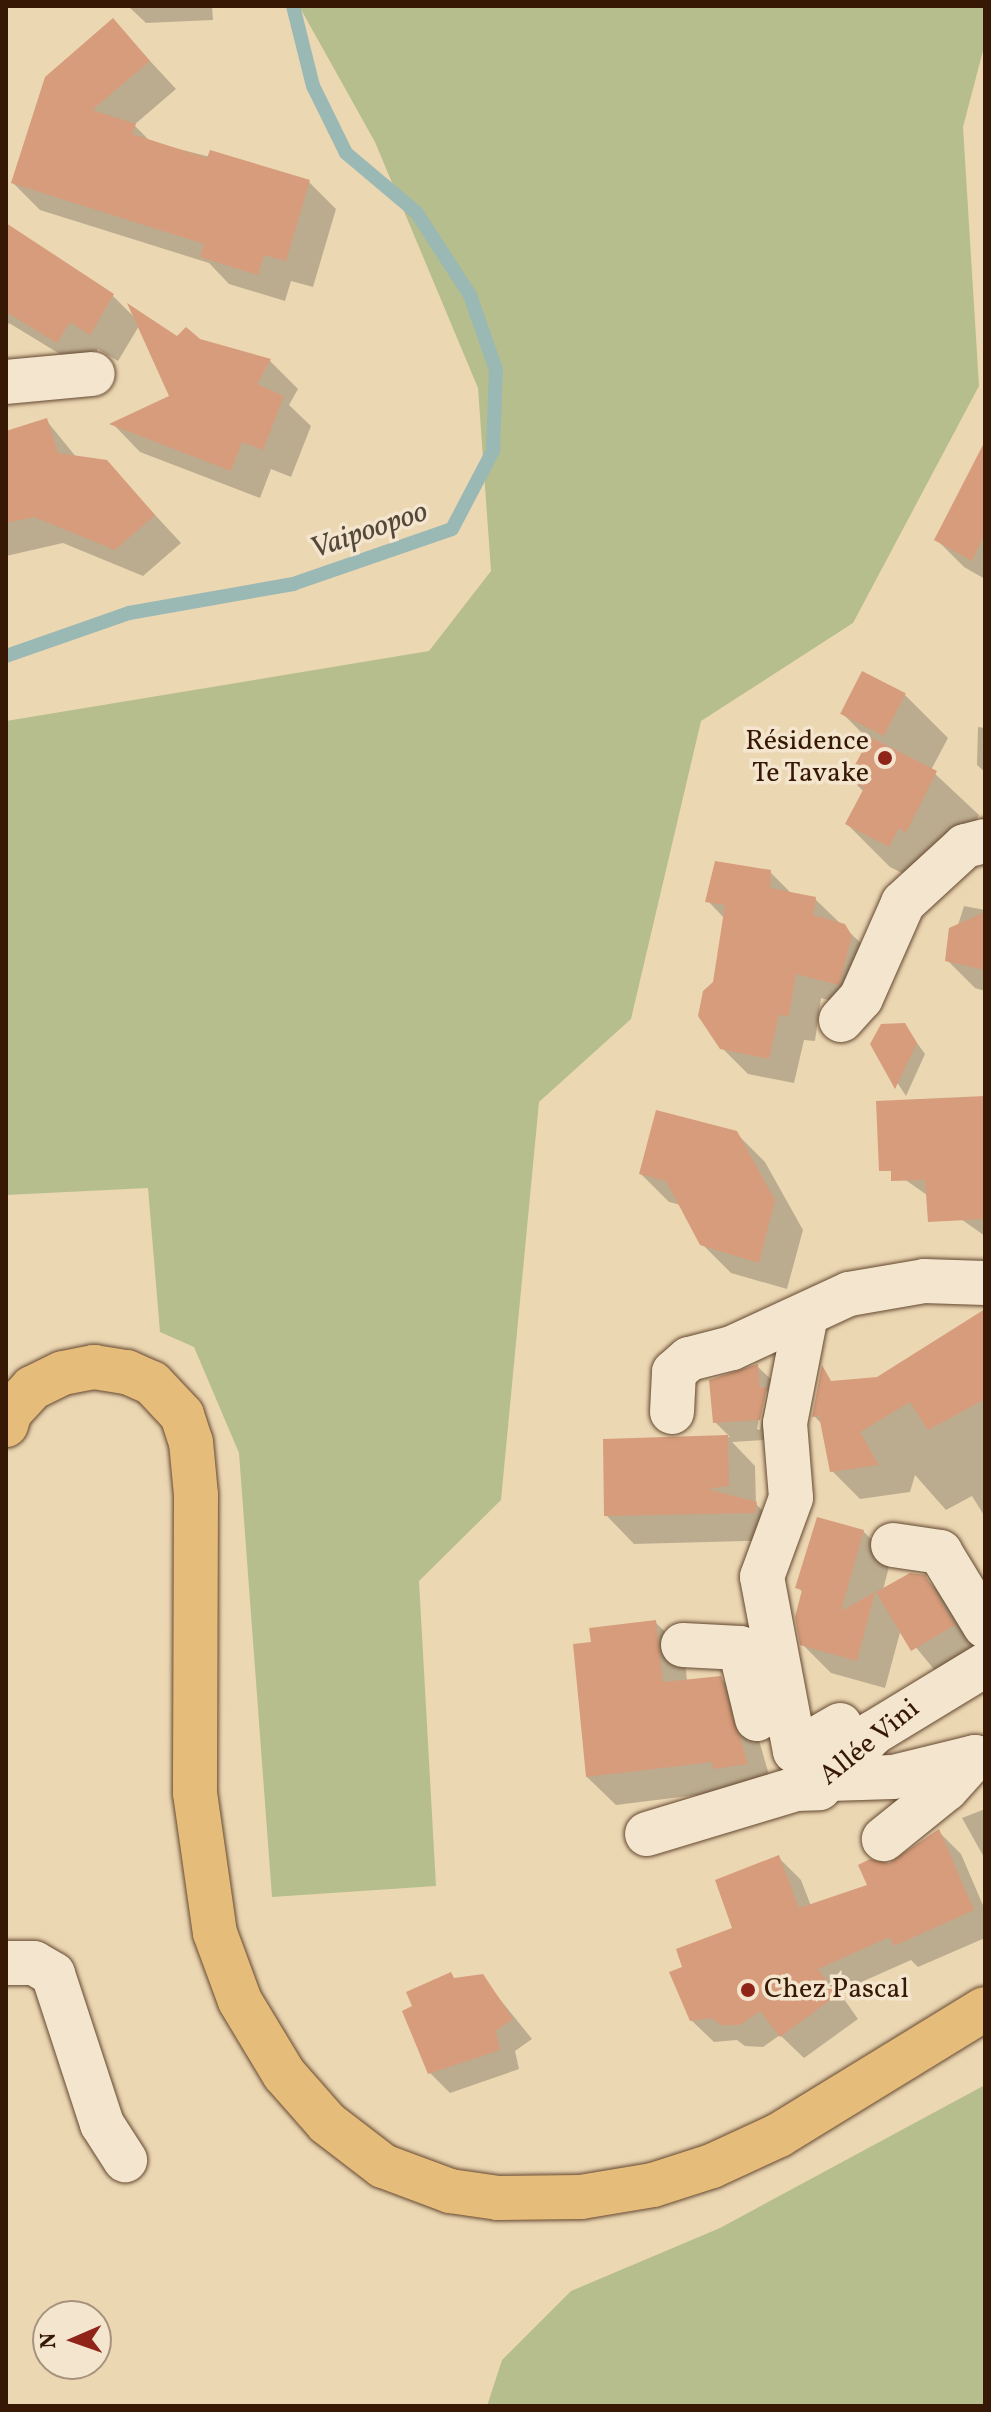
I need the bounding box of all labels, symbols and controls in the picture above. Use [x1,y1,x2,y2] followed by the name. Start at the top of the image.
[306,494,432,568] water label: Vaipoopoo
[745,725,869,791] place label: Résidence Te Tavake
[876,749,894,767] marker: Résidence Te Tavake
[813,1692,927,1794] street label: Allée Vini
[764,1973,909,2007] place label: Chez Pascal
[739,1981,757,1999] marker: Chez Pascal
[32,2300,112,2380] north arrow
[34,2332,65,2349] text: N

